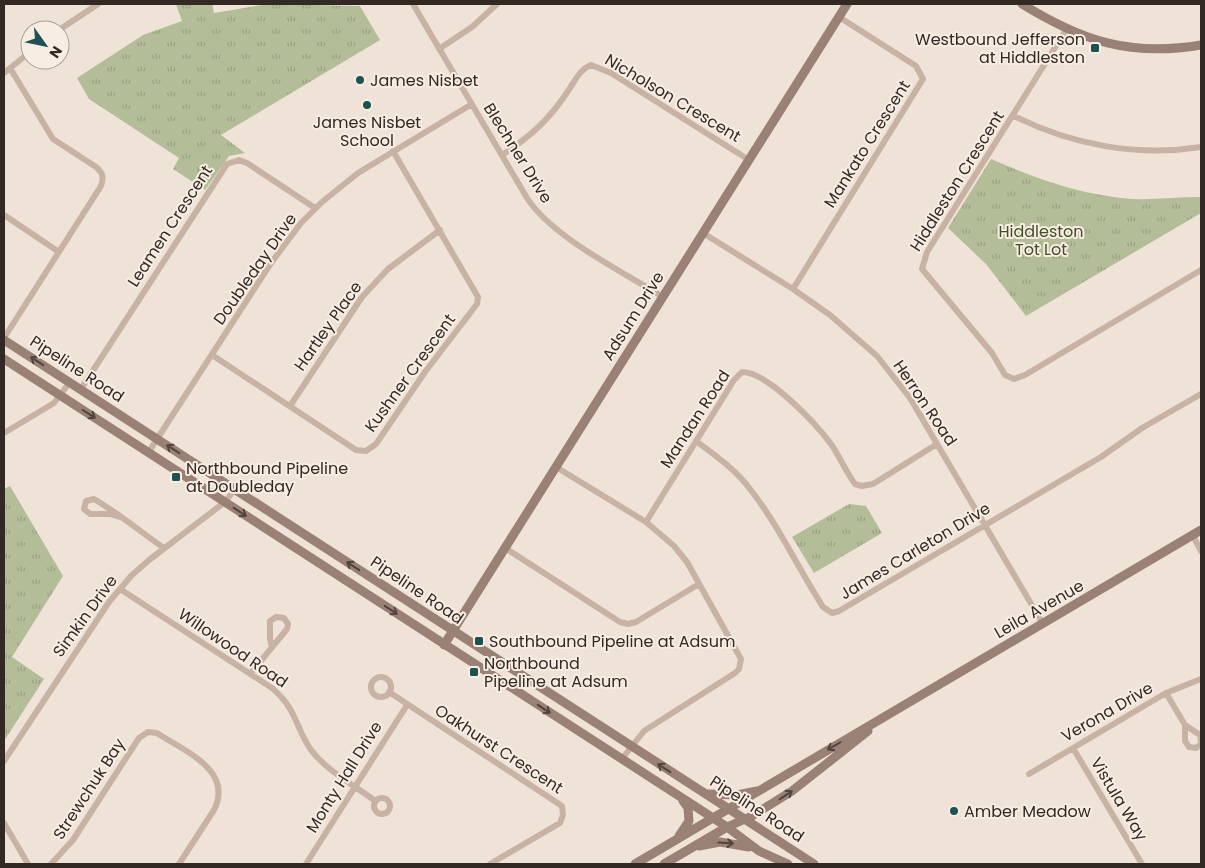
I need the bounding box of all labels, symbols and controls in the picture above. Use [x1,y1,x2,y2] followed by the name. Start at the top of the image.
[20,20,70,70] north arrow
[915,28,1085,69] place label: Westbound Jefferson at Hiddleston
[45,42,67,62] text: N
[1089,42,1101,54] marker: Westbound Jefferson at Hiddleston
[601,48,745,148] street label: Nicholson Crescent
[370,69,479,92] place label: James Nisbet
[354,74,366,86] marker: James Nisbet
[818,76,916,212] street label: Mankato Crescent
[361,99,373,111] marker: James Nisbet School
[478,99,558,208] street label: Blechner Drive
[904,106,1010,256] street label: Hiddleston Crescent
[313,111,421,152] place label: James Nisbet School
[122,161,218,291] street label: Leamen Crescent
[208,208,302,329] street label: Doubleday Drive
[998,220,1084,261] park label: Hiddleston Tot Lot
[596,267,670,365] street label: Adsum Drive
[289,277,367,375] street label: Hartley Place
[359,309,461,437] street label: Kushner Crescent
[26,330,128,408] street label: Pipeline Road
[888,355,962,451] street label: Herron Road
[30,356,44,366] one-way arrow
[655,366,735,472] street label: Mandan Road
[81,410,95,420] one-way arrow
[166,444,180,454] one-way arrow
[186,457,348,498] place label: Northbound Pipeline at Doubleday
[170,471,182,483] marker: Northbound Pipeline at Doubleday
[835,497,995,605] street label: James Carleton Drive
[232,508,246,518] one-way arrow
[366,550,468,630] street label: Pipeline Road
[347,561,361,571] one-way arrow
[47,570,123,662] street label: Simkin Drive
[990,574,1088,644] street label: Leila Avenue
[174,603,292,693] street label: Willowood Road
[384,605,398,615] one-way arrow
[489,630,735,653] place label: Southbound Pipeline at Adsum
[473,635,485,647] marker: Southbound Pipeline at Adsum
[484,652,628,693] place label: Northbound Pipeline at Adsum
[468,666,480,678] marker: Northbound Pipeline at Adsum
[1057,676,1157,748] street label: Verona Drive
[430,699,568,799] street label: Oakhurst Crescent
[536,705,550,715] one-way arrow
[300,717,388,837] street label: Monty Hall Drive
[48,734,130,844] street label: Strewchuk Bay
[828,741,842,751] one-way arrow
[1085,753,1153,845] street label: Vistula Way
[658,762,672,772] one-way arrow
[706,770,808,848] street label: Pipeline Road
[778,789,792,799] one-way arrow
[964,800,1091,823] place label: Amber Meadow
[948,805,960,817] marker: Amber Meadow
[718,838,734,847] one-way arrow

